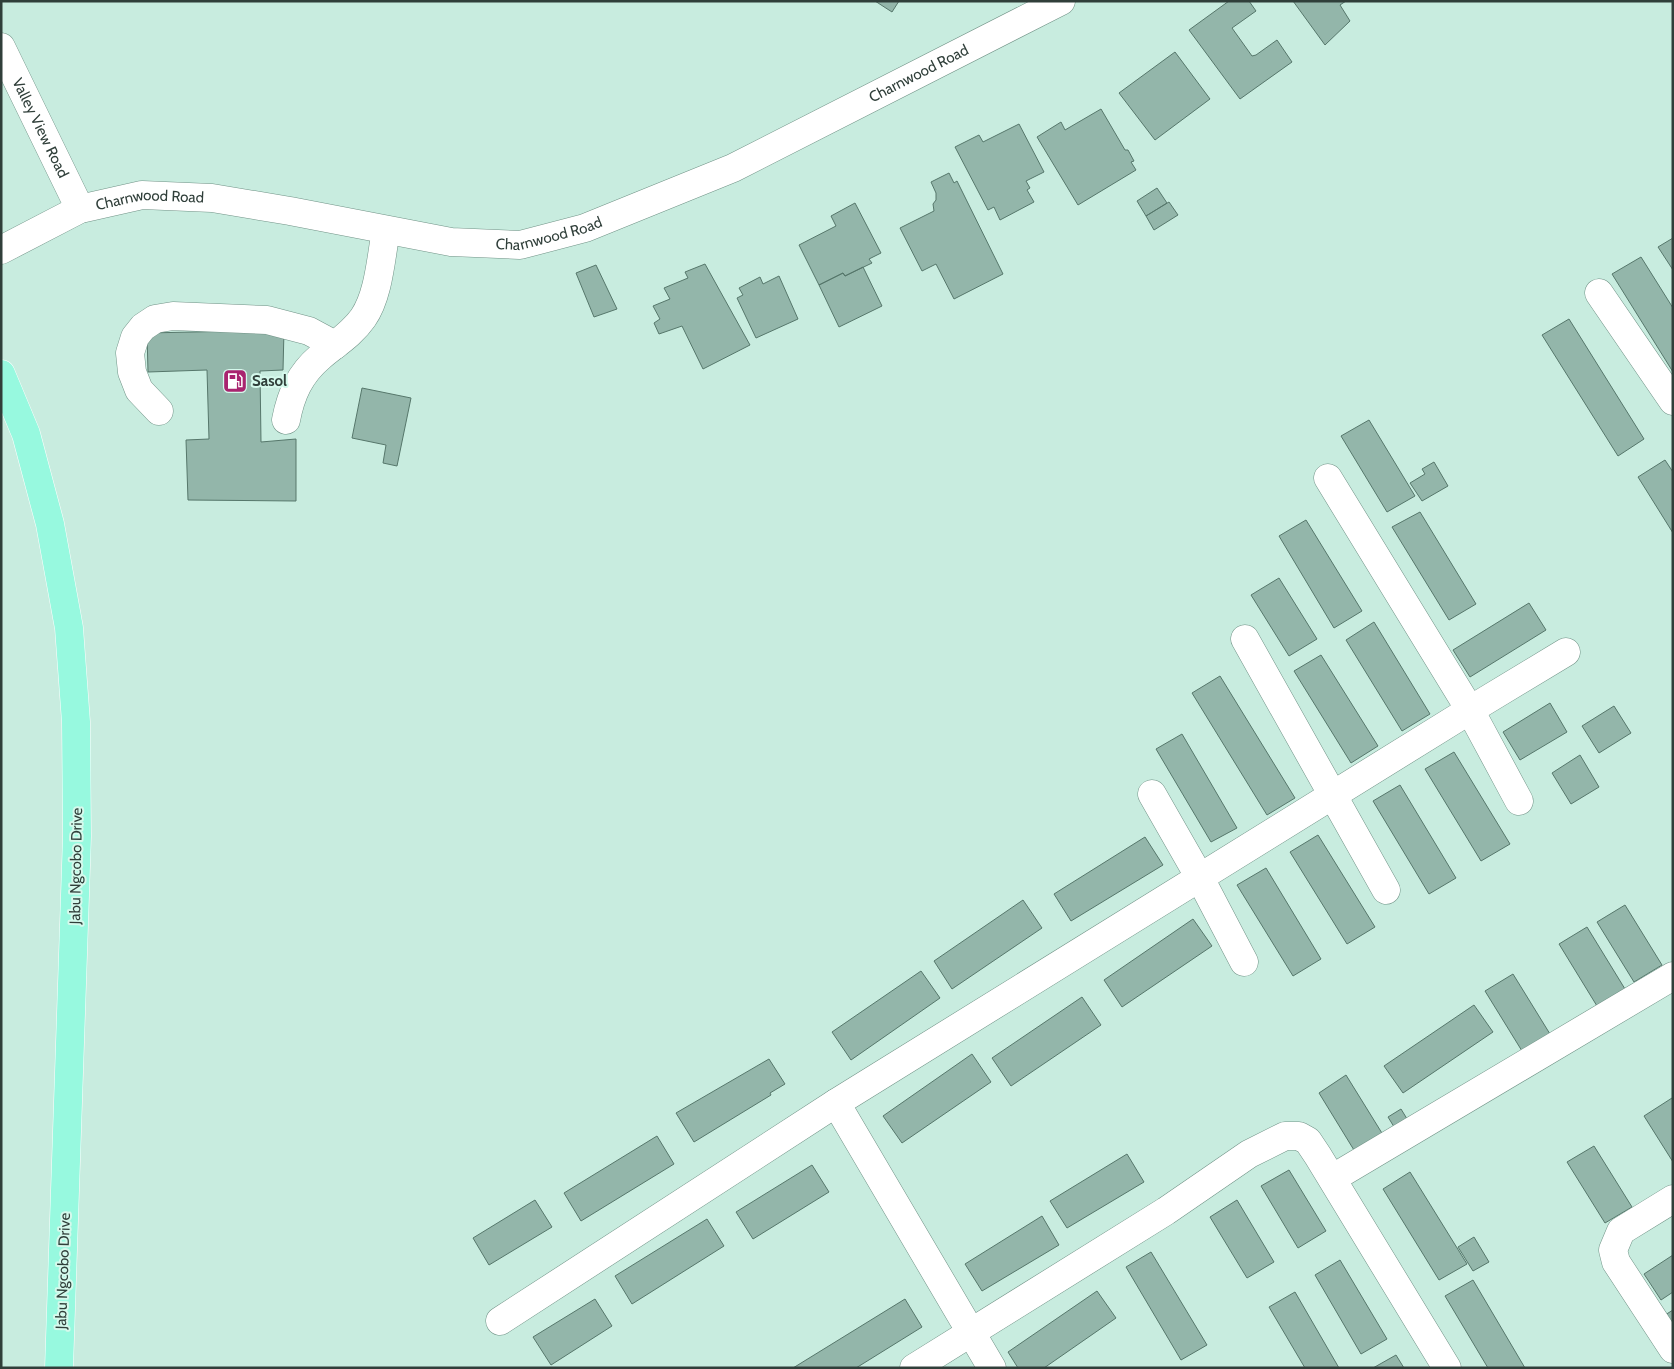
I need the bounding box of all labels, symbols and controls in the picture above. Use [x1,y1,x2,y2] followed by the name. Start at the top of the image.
[866,41,971,106] street label: Charnwood Road
[9,75,72,181] street label: Valley View Road
[94,186,204,214] street label: Charnwood Road
[495,213,605,254] street label: Charnwood Road
[222,368,248,394] fuel station icon: Sasol
[252,372,287,390] place label: Sasol
[66,807,86,926] street label: Jabu Ngcobo Drive
[52,1212,74,1331] street label: Jabu Ngcobo Drive

